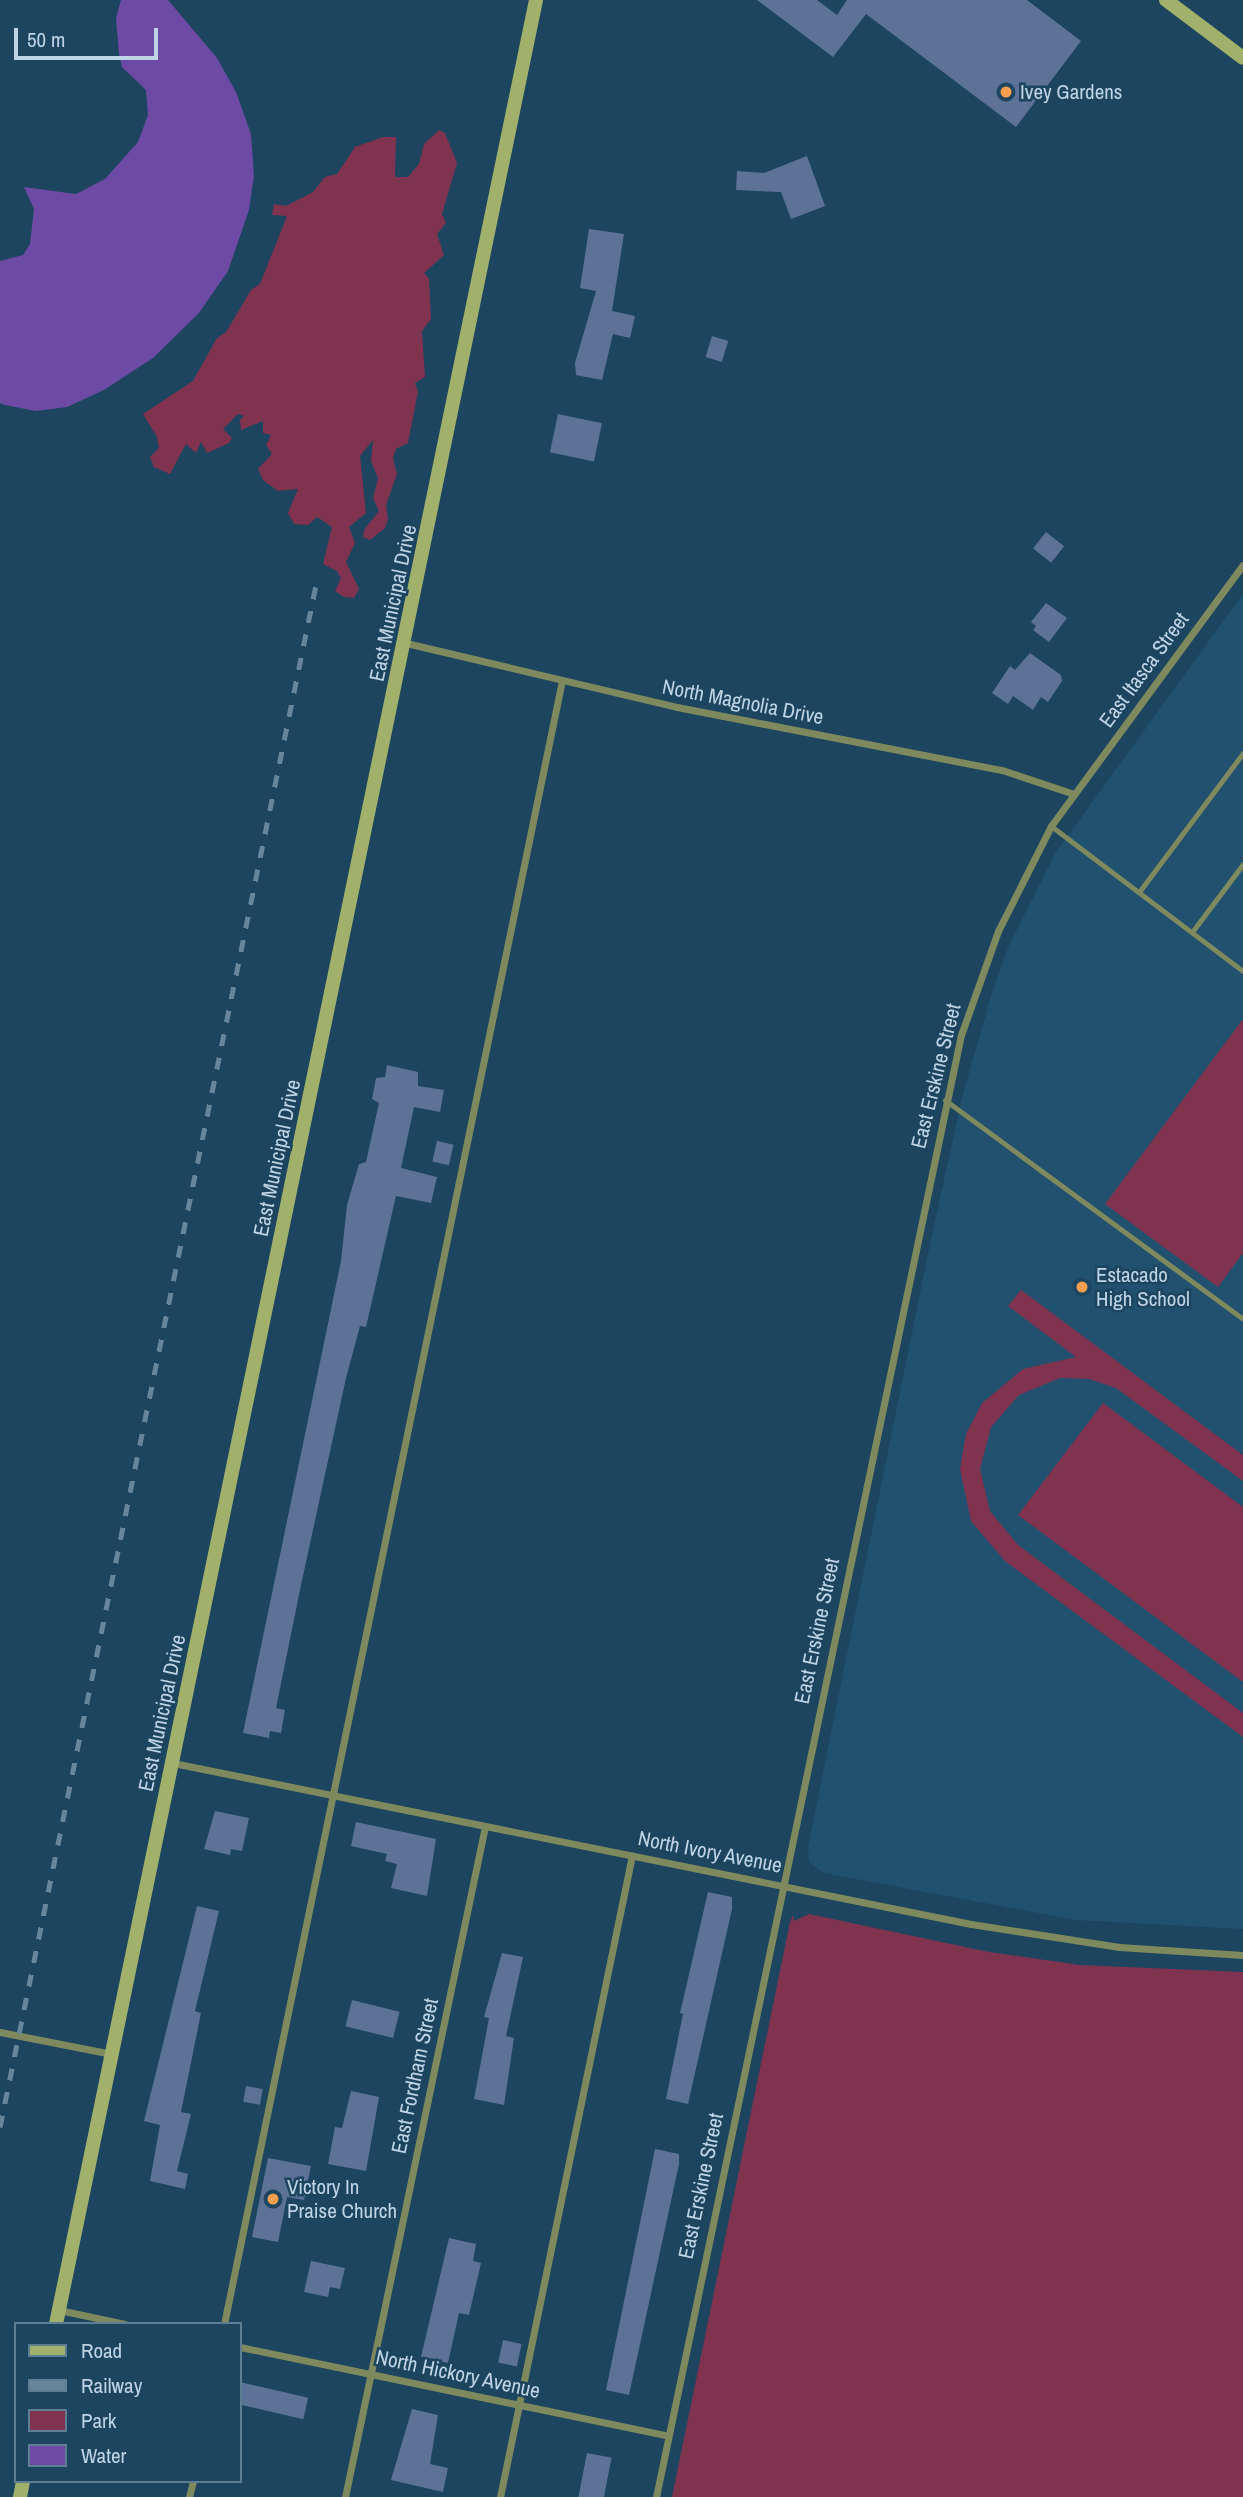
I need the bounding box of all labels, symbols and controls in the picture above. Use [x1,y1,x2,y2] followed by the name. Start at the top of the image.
[18,14,161,58] scale bar
[27,25,65,54] text: 50 m
[1020,79,1122,105] place label: Ivey Gardens
[998,84,1014,100] marker: Ivey Gardens
[364,522,422,684] street label: East Municipal Drive
[1094,608,1194,732] street label: East Itasca Street
[660,674,826,730] street label: North Magnolia Drive
[906,1001,966,1151] street label: East Erskine Street
[248,1077,306,1239] street label: East Municipal Drive
[1096,1262,1190,1312] place label: Estacado High School
[1074,1279,1090,1295] marker: Estacado High School
[789,1556,845,1706] street label: East Erskine Street
[133,1632,191,1794] street label: East Municipal Drive
[635,1826,785,1878] street label: North Ivory Avenue
[386,1996,444,2156] street label: East Fordham Street
[673,2111,729,2261] street label: East Erskine Street
[287,2174,397,2224] place label: Victory In Praise Church
[265,2191,281,2207] marker: Victory In Praise Church
[14,2322,242,2483] legend
[81,2336,122,2365] text: Road
[373,2344,543,2404] street label: North Hickory Avenue
[81,2371,142,2400] text: Railway
[81,2406,116,2435] text: Park
[81,2441,126,2470] text: Water

